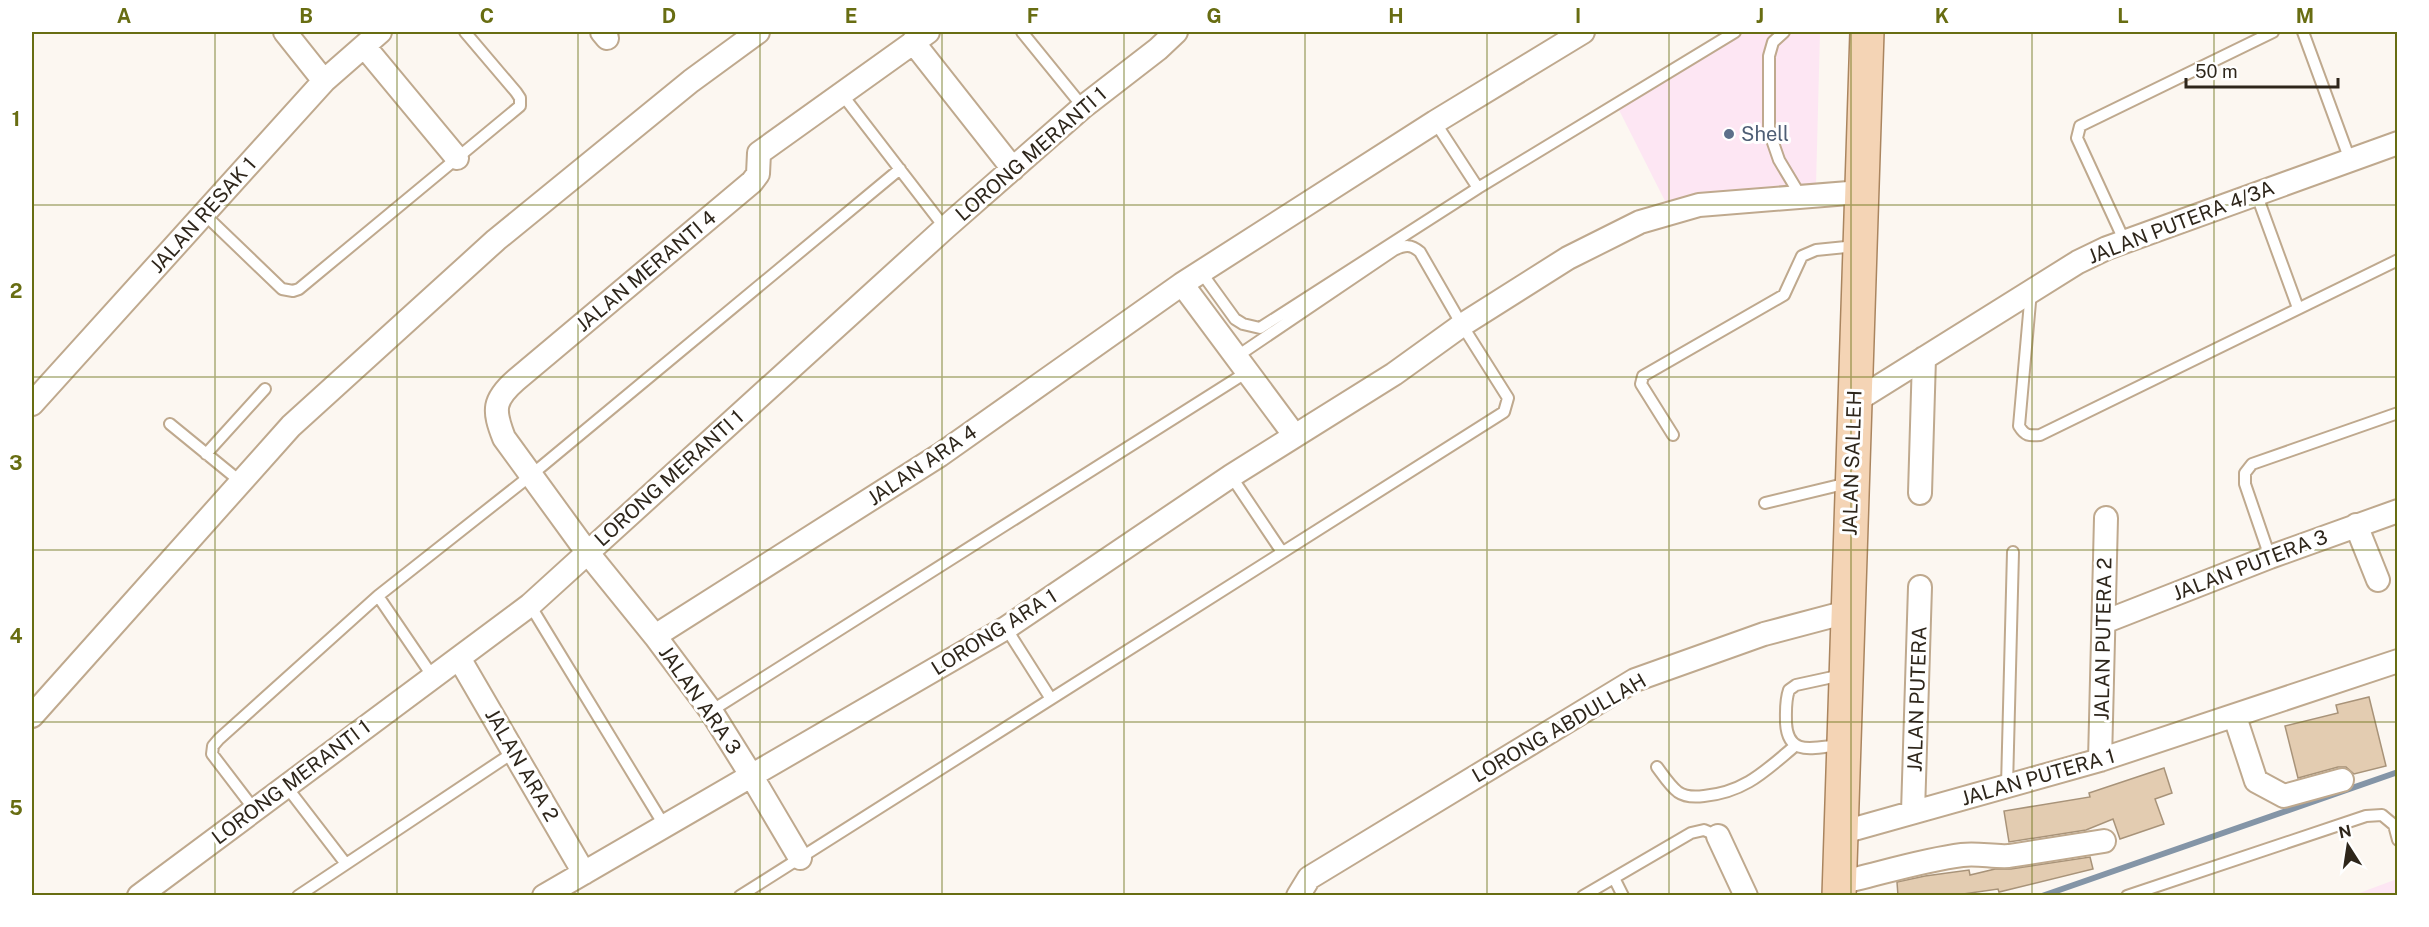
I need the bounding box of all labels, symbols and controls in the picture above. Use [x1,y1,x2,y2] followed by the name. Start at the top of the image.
[117,4,131,28] text: A
[299,4,313,28] text: B
[480,4,494,28] text: C
[662,4,676,28] text: D
[845,4,857,28] text: E
[1027,4,1039,28] text: F
[1206,4,1222,28] text: G
[1388,4,1404,28] text: H
[1575,4,1581,28] text: I
[1756,4,1764,28] text: J
[1935,4,1949,28] text: K
[2117,4,2129,28] text: L
[2296,4,2314,28] text: M
[2186,51,2338,89] scale bar
[2195,61,2238,82] text: 50 m
[951,82,1111,226] street label: LORONG MERANTI 1
[12,107,20,131] text: 1
[1741,122,1789,146] place label: Shell
[1722,127,1736,141] marker: Shell
[145,152,261,278] street label: JALAN RESAK 1
[2085,175,2277,269] street label: JALAN PUTERA 4/3A
[571,205,721,337] street label: JALAN MERANTI 4
[10,279,22,303] text: 2
[1837,390,1867,536] street label: JALAN SALLEH
[590,405,748,551] street label: LORONG MERANTI 1
[863,420,981,510] street label: JALAN ARA 4
[9,451,23,475] text: 3
[2169,524,2331,606] street label: JALAN PUTERA 3
[2090,557,2116,721] street label: JALAN PUTERA 2
[927,584,1061,680] street label: LORONG ARA 1
[9,624,23,648] text: 4
[1902,626,1932,772] street label: JALAN PUTERA
[654,641,746,759] street label: JALAN ARA 3
[1468,668,1650,788] street label: LORONG ABDULLAH
[480,704,564,826] street label: JALAN ARA 2
[207,715,375,849] street label: LORONG MERANTI 1
[1958,744,2118,810] street label: JALAN PUTERA 1
[9,796,23,820] text: 5
[2318,816,2378,876] north arrow
[2337,821,2353,842] text: N

